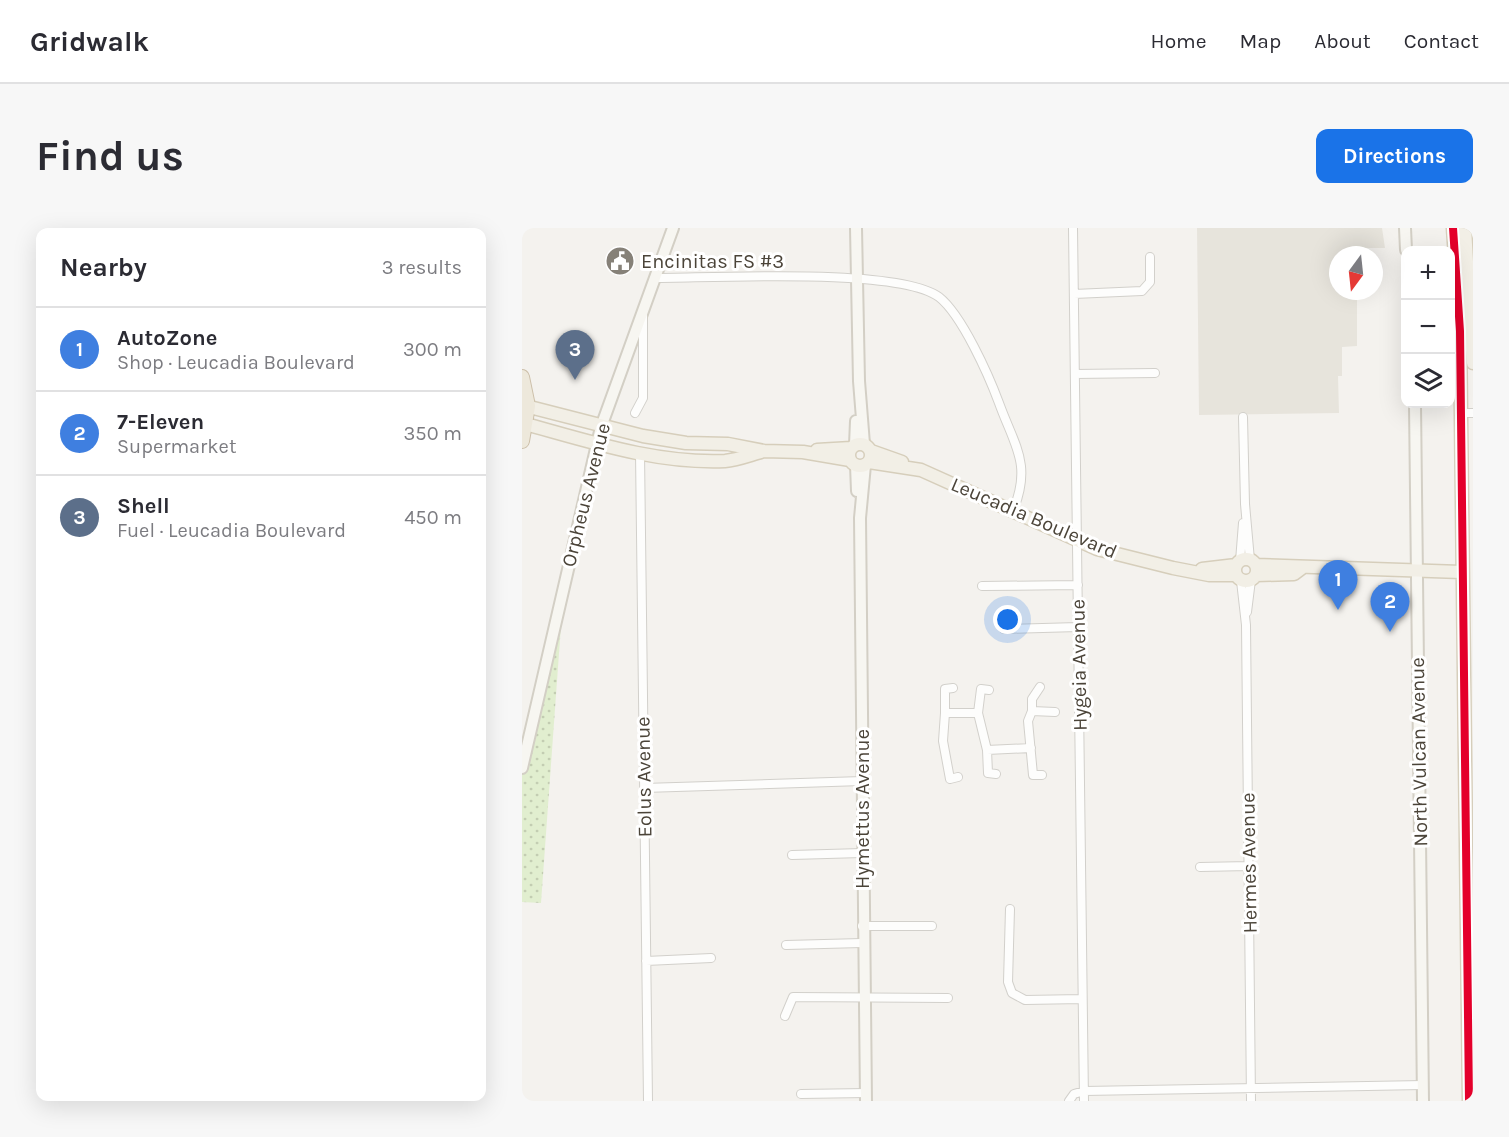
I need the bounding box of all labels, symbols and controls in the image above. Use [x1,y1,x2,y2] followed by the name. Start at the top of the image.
[30,25,149,58] text: Gridwalk
[1151,29,1207,53] text: Home
[1240,29,1281,53] text: Map
[1314,29,1371,53] text: About
[1404,29,1479,53] text: Contact
[1316,129,1473,183] button: Directions
[36,131,184,181] text: Find us
[604,245,636,277] public building icon: Encinitas FS #3
[1329,246,1383,300] north arrow
[1401,246,1455,408] map controls
[1401,246,1455,300] button: +
[641,250,784,273] place label: Encinitas FS #3
[60,252,147,283] text: Nearby
[382,256,462,279] text: 3 results
[1401,300,1455,354] button: −
[117,325,217,351] text: AutoZone
[556,330,594,380] pin: 3
[76,338,83,361] text: 1
[403,338,462,361] text: 300 m
[117,351,355,374] text: Shop · Leucadia Boulevard
[1401,354,1455,408] button: layers
[117,409,204,435] text: 7-Eleven
[557,421,615,569] street label: Orpheus Avenue
[73,422,86,445] text: 2
[404,422,462,445] text: 350 m
[117,435,236,458] text: Supermarket
[948,473,1120,563] street label: Leucadia Boulevard
[117,493,170,519] text: Shell
[73,506,86,529] text: 3
[404,506,462,529] text: 450 m
[117,519,346,542] text: Fuel · Leucadia Boulevard
[1318,560,1358,610] pin: 1
[1370,582,1410,632] pin: 2
[1066,599,1092,731] street label: Hygeia Avenue
[993,605,1022,634] your location
[1406,657,1432,847] street label: North Vulcan Avenue
[631,716,657,838] street label: Eolus Avenue
[851,729,874,889] street label: Hymettus Avenue
[1236,792,1262,934] street label: Hermes Avenue

